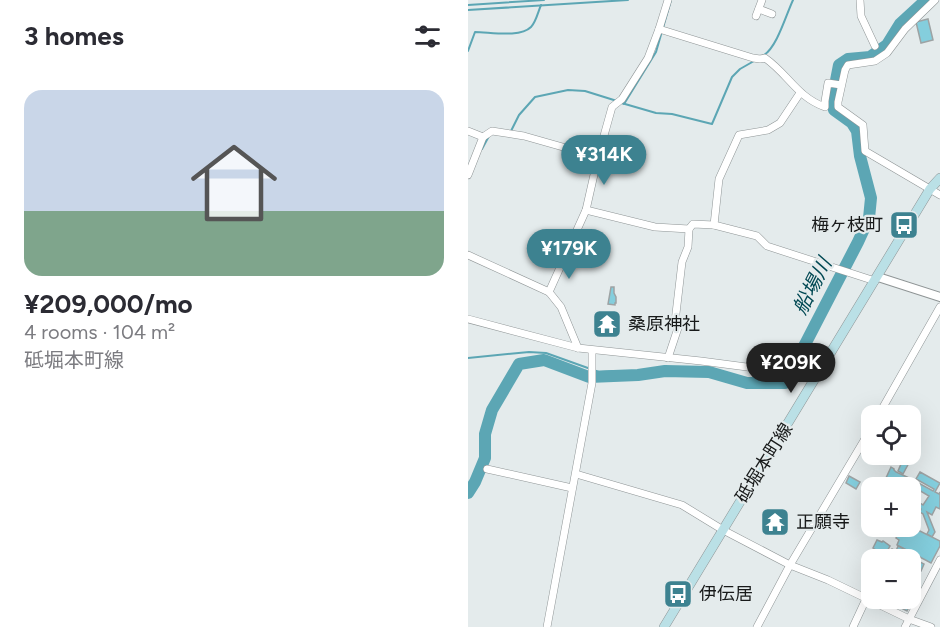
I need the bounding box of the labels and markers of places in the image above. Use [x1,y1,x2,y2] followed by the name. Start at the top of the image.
[562,135,646,186] pin: ¥314K
[888,209,920,241] bus stop icon: 梅ヶ枝町
[811,214,883,236] place label: 梅ヶ枝町
[527,229,611,280] pin: ¥179K
[591,308,623,340] temple icon: 桑原神社
[628,313,700,335] place label: 桑原神社
[749,343,833,394] pin: ¥209K
[759,506,791,538] temple icon: 正願寺
[796,511,850,533] place label: 正願寺
[662,578,694,610] bus stop icon: 伊伝居
[699,583,753,605] place label: 伊伝居

